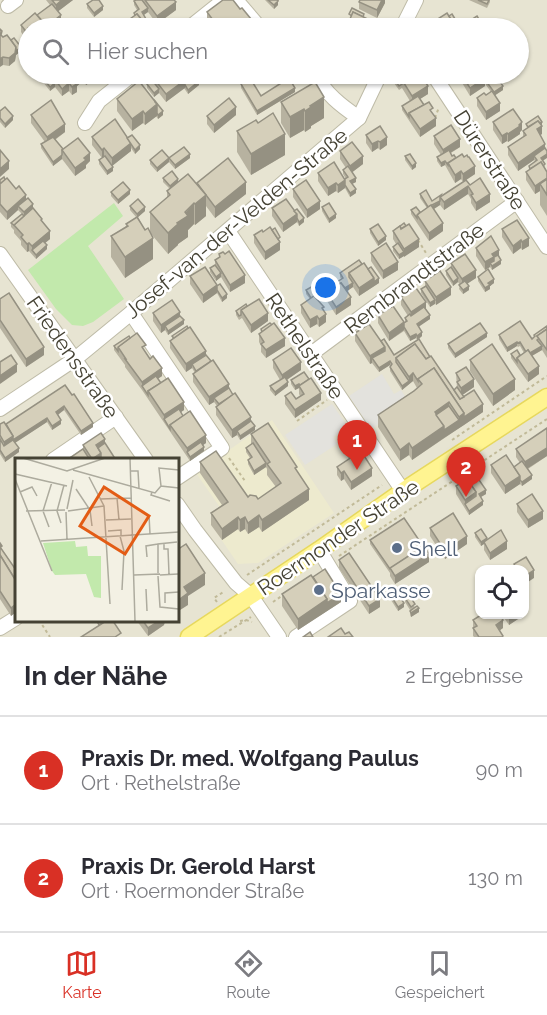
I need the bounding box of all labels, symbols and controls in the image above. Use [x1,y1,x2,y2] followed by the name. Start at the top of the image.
[18,18,529,84] search box
[39,35,72,68] icon: search
[87,38,208,64] text: Hier suchen
[448,105,532,215] street label: Dürerstraße
[120,122,352,324] street label: Josef-van-der-Velden-Straße
[339,217,489,339] street label: Rembrandtstraße
[311,273,340,302] your location
[260,288,350,404] street label: Rethelstraße
[22,291,124,423] street label: Friedensstraße
[338,420,376,470] pin: 1
[446,448,486,497] pin: 2
[15,458,178,622] inset map
[252,474,424,600] street label: Roermonder Straße
[409,536,458,561] place label: Shell
[390,541,404,555] marker: Shell
[475,565,529,619] map controls
[475,565,529,619] button: locate
[331,578,431,603] place label: Sparkasse
[312,583,326,597] marker: Sparkasse
[24,661,167,691] text: In der Nähe
[405,664,523,688] text: 2 Ergebnisse
[81,745,419,771] text: Praxis Dr. med. Wolfgang Paulus
[39,758,48,782] text: 1
[476,758,523,782] text: 90 m
[81,771,241,795] text: Ort · Rethelstraße
[81,853,315,879] text: Praxis Dr. Gerold Harst
[38,866,49,890] text: 2
[468,866,523,890] text: 130 m
[81,879,304,903] text: Ort · Roermonder Straße
[62,947,102,1002] tab: Karte
[226,947,270,1002] tab: Route
[395,947,485,1002] tab: Gespeichert

